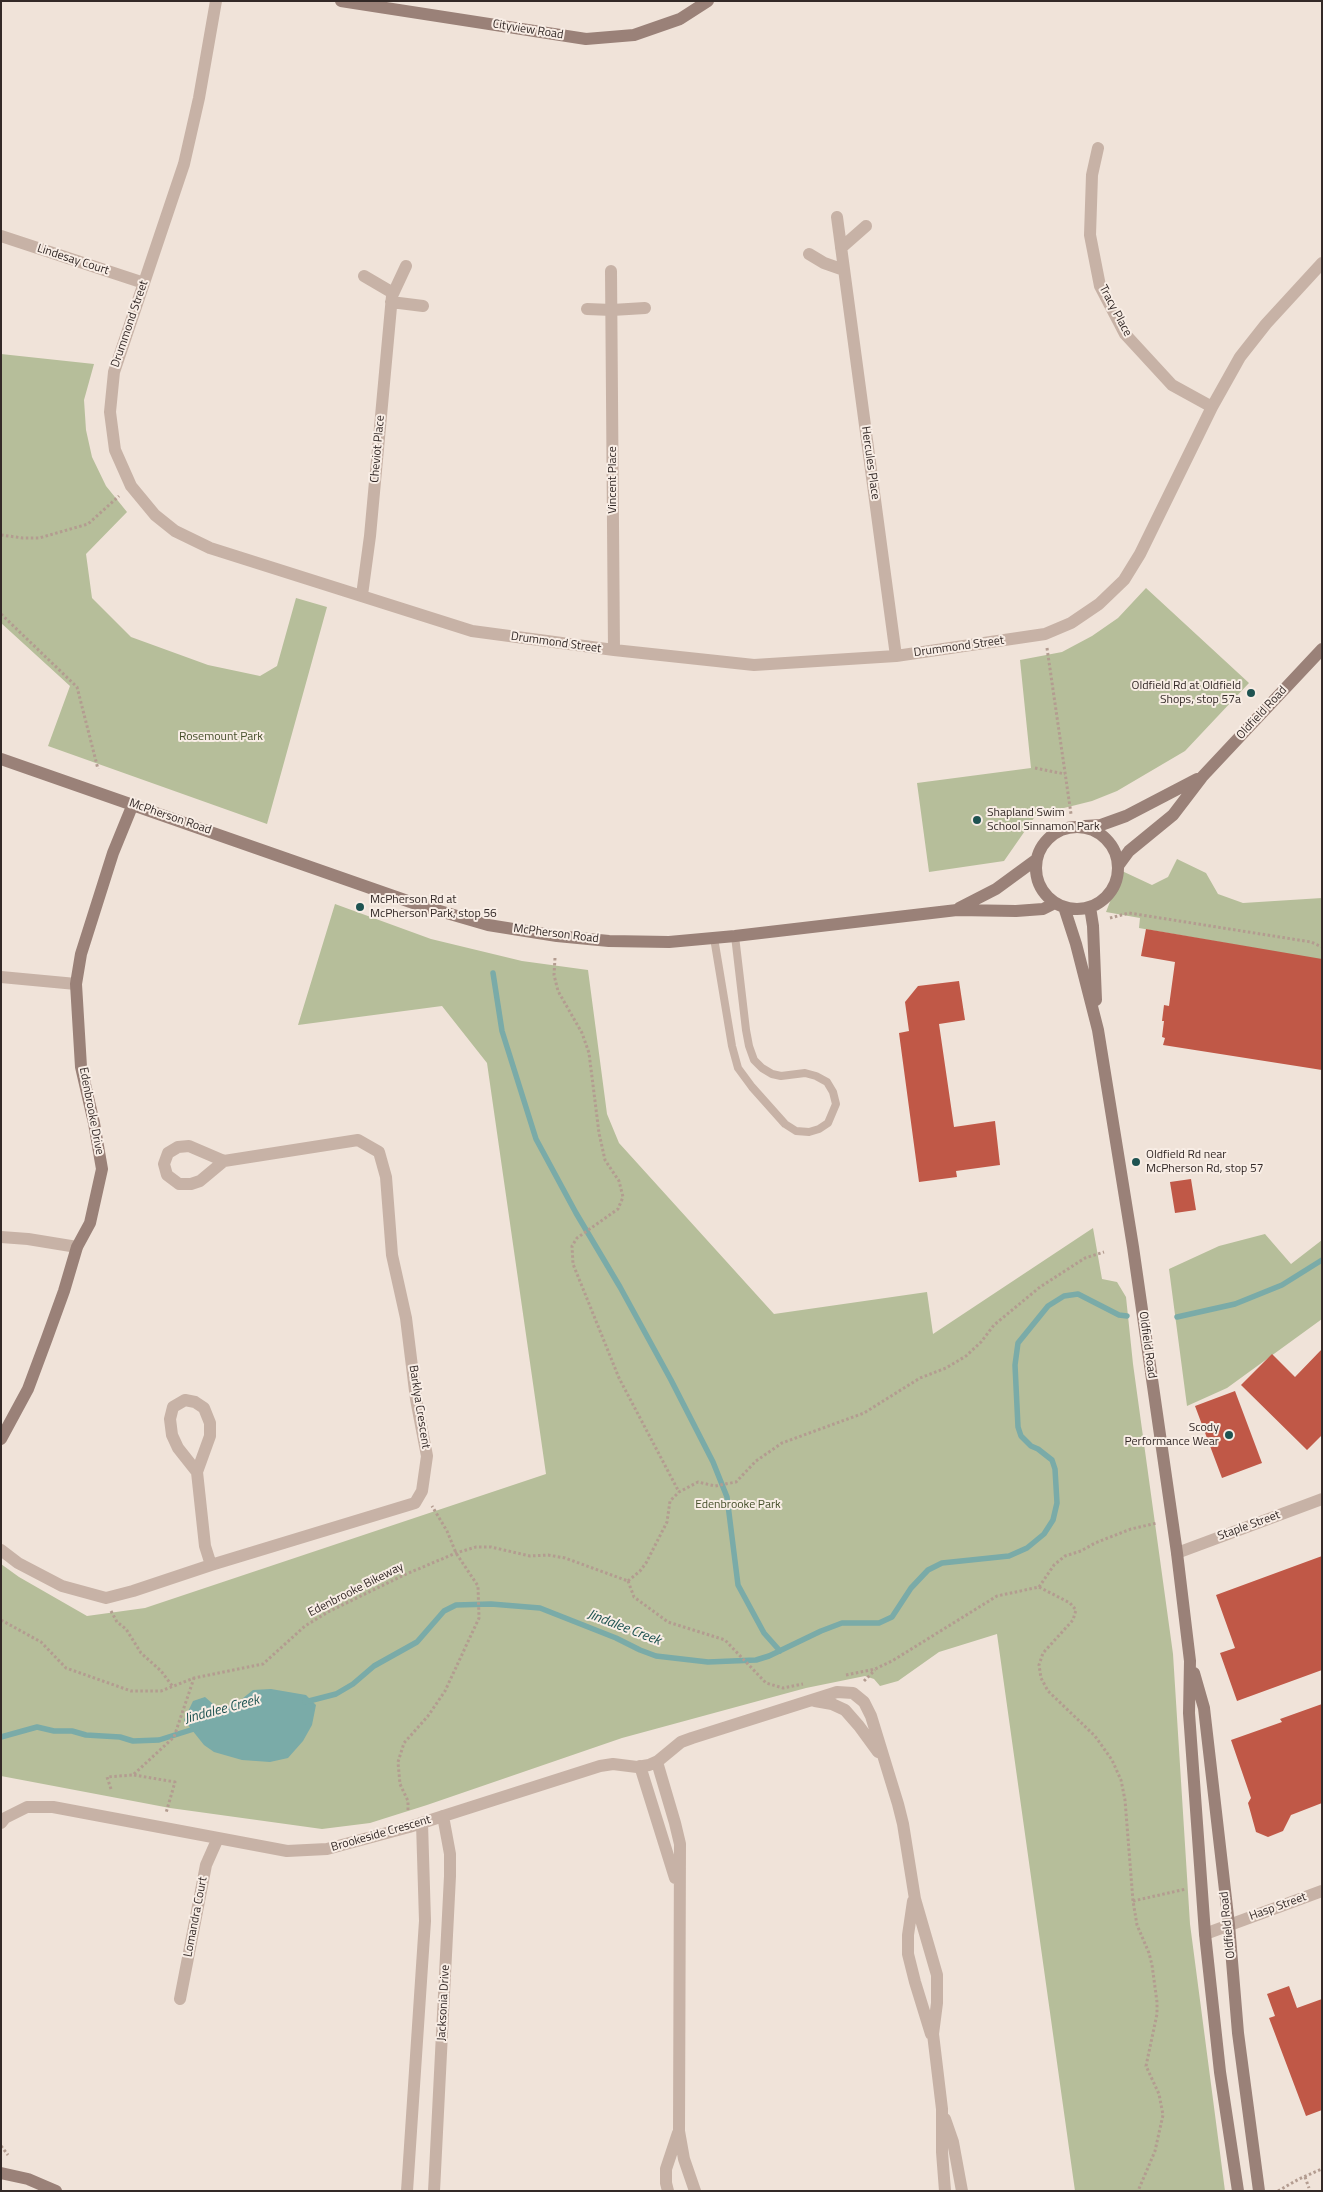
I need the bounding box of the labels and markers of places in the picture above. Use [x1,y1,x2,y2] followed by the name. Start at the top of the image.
[1132,679,1241,707] place label: Oldfield Rd at Oldfield Shops, stop 57a
[1245,687,1257,699] marker: Oldfield Rd at Oldfield Shops, stop 57a
[987,806,1100,834] place label: Shapland Swim School Sinnamon Park
[971,814,983,826] marker: Shapland Swim School Sinnamon Park
[370,893,497,921] place label: McPherson Rd at McPherson Park, stop 56
[354,901,366,913] marker: McPherson Rd at McPherson Park, stop 56
[1146,1148,1264,1176] place label: Oldfield Rd near McPherson Rd, stop 57
[1130,1156,1142,1168] marker: Oldfield Rd near McPherson Rd, stop 57
[1124,1421,1219,1449] place label: Scody Performance Wear
[1223,1429,1235,1441] marker: Scody Performance Wear

